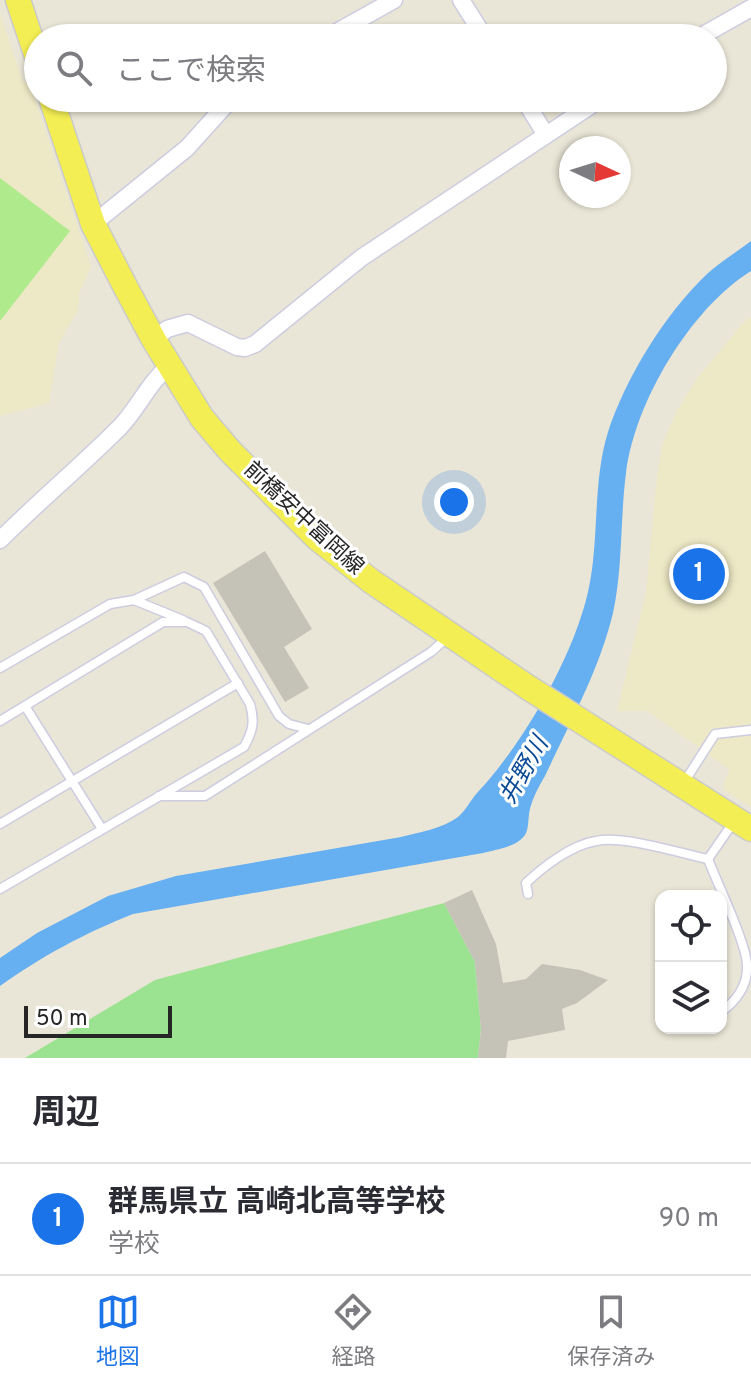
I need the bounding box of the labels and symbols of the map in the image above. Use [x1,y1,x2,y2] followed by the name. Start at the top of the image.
[559,136,631,208] north arrow
[237,457,369,581] street label: 前橋安中富岡線
[434,482,474,522] your location
[673,544,725,604] pin: 1
[494,730,557,810] water label: 井野川
[24,1002,172,1038] scale bar

